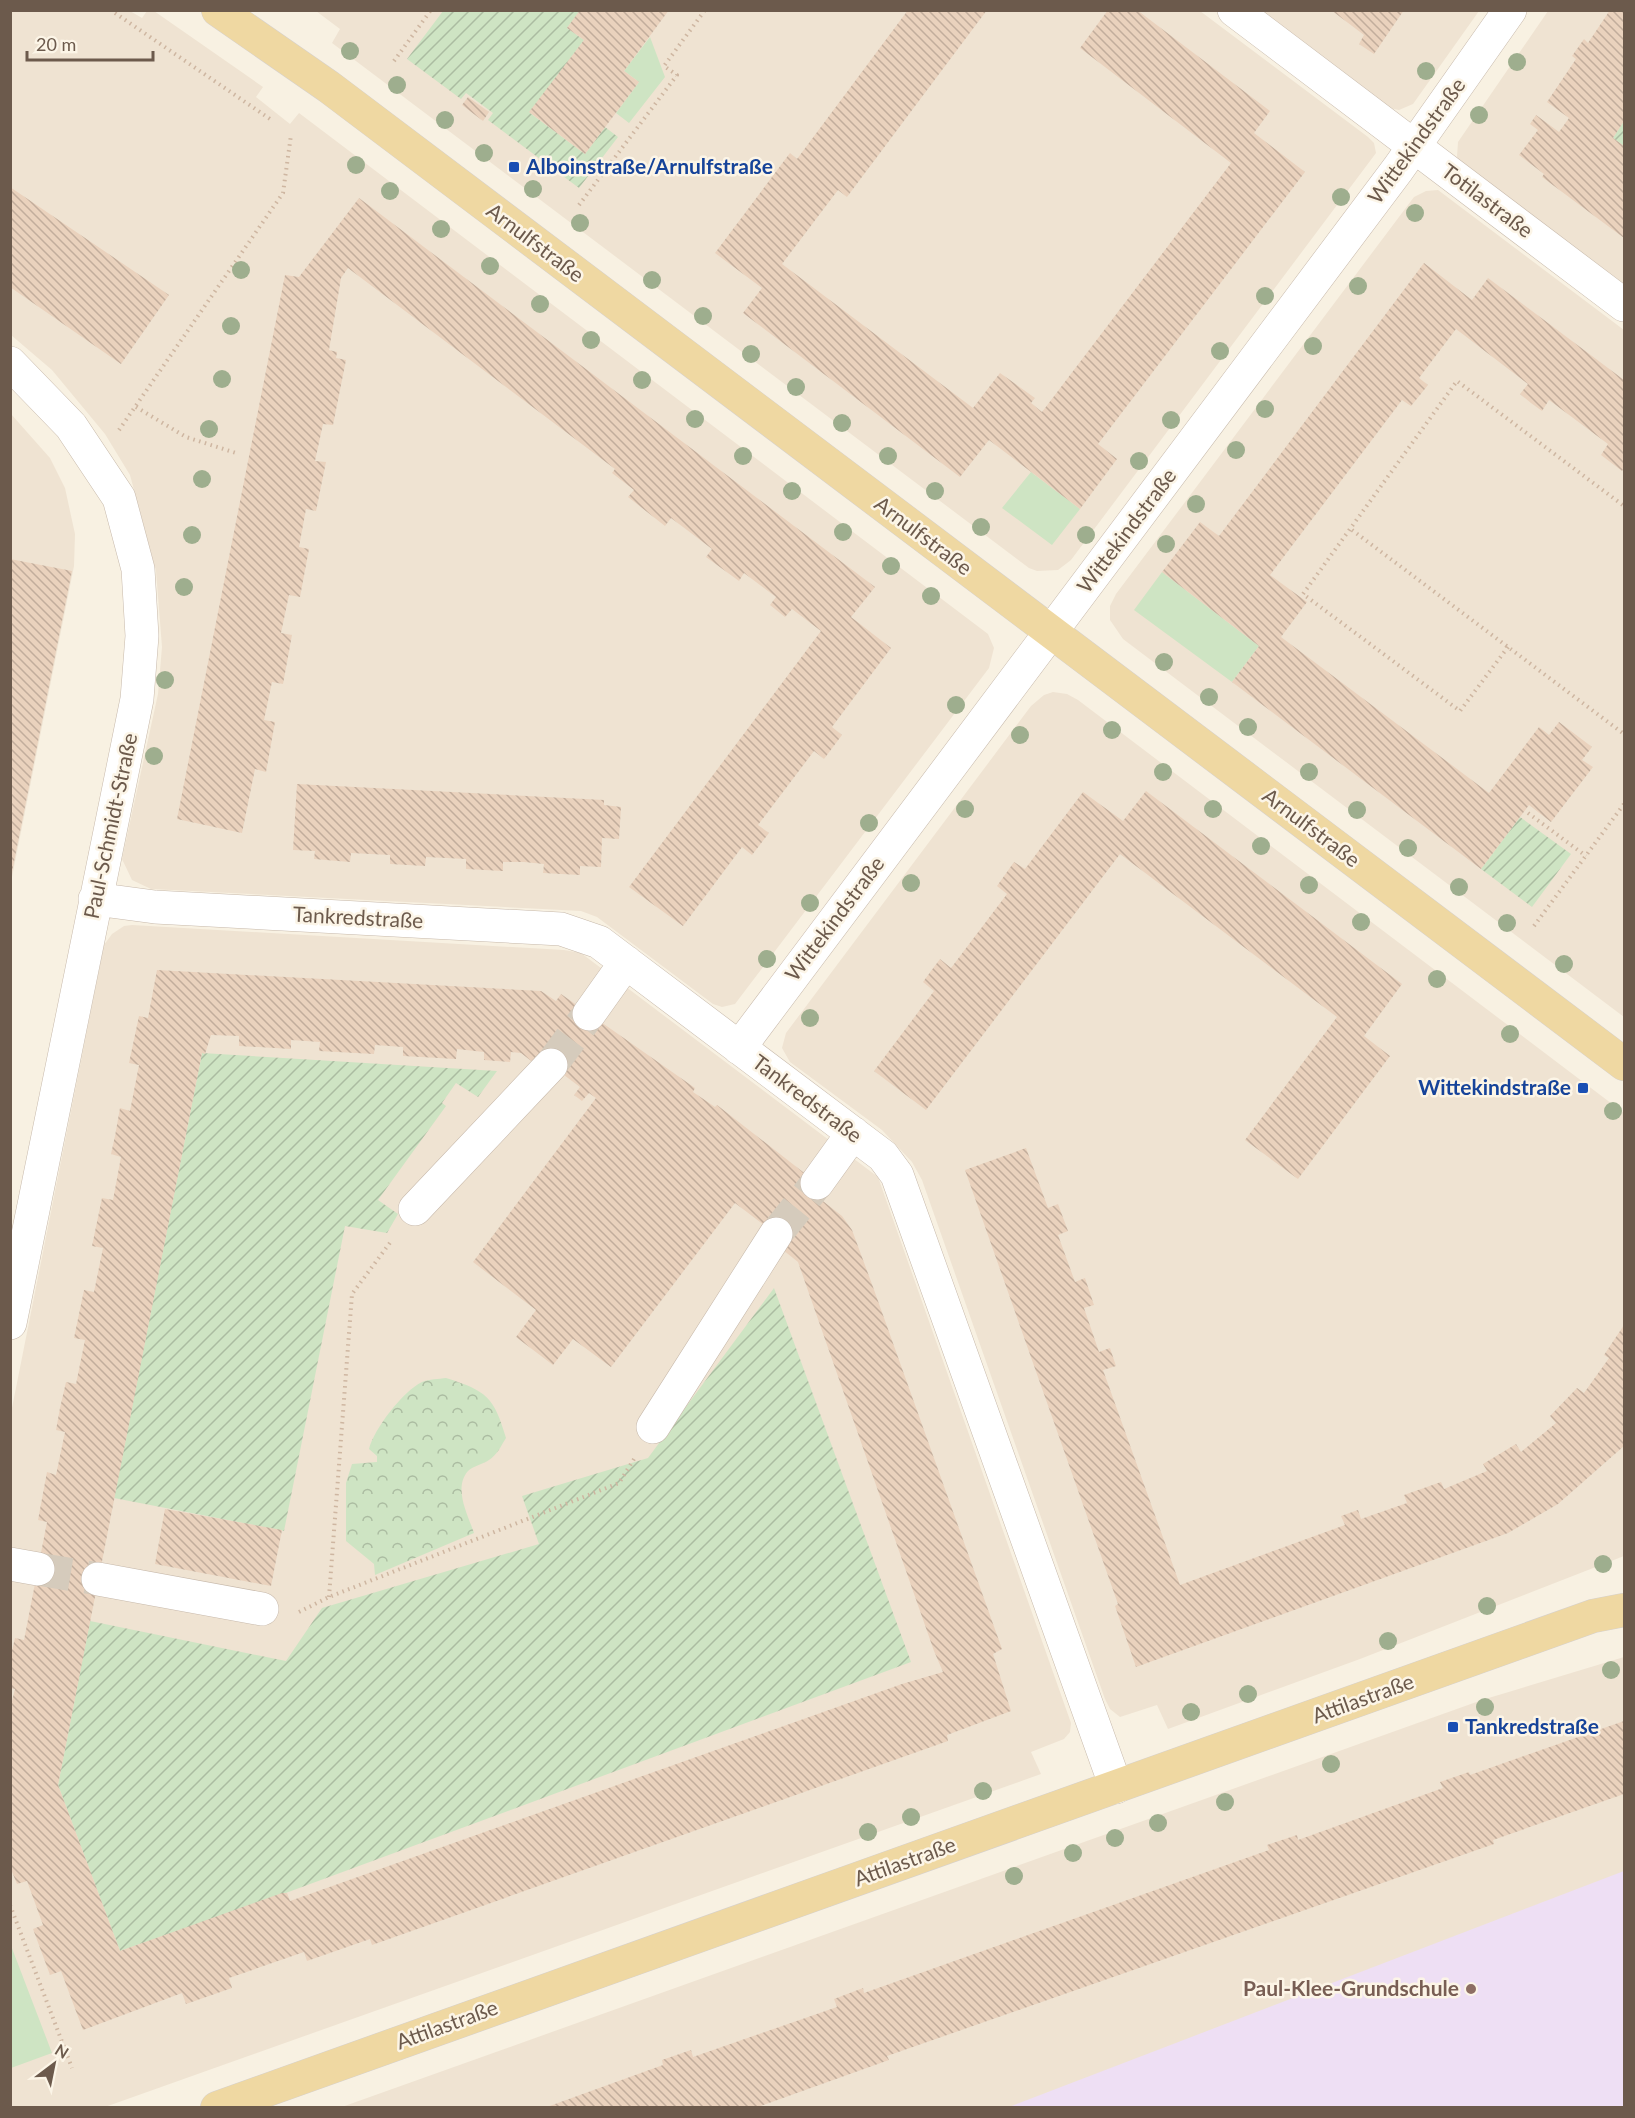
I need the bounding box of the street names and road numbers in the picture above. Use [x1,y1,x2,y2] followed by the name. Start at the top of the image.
[1362,72,1470,208] street label: Wittekindstraße
[1437,157,1538,242] street label: Totilastraße
[482,197,589,287] street label: Arnulfstraße
[1071,463,1181,597] street label: Wittekindstraße
[870,490,977,580] street label: Arnulfstraße
[78,731,141,921] street label: Paul-Schmidt-Straße
[1258,782,1365,872] street label: Arnulfstraße
[779,851,889,985] street label: Wittekindstraße
[292,901,424,932] street label: Tankredstraße
[748,1048,868,1147] street label: Tankredstraße
[1308,1668,1417,1728] street label: Attilastraße
[850,1831,959,1891] street label: Attilastraße
[392,1994,501,2054] street label: Attilastraße

